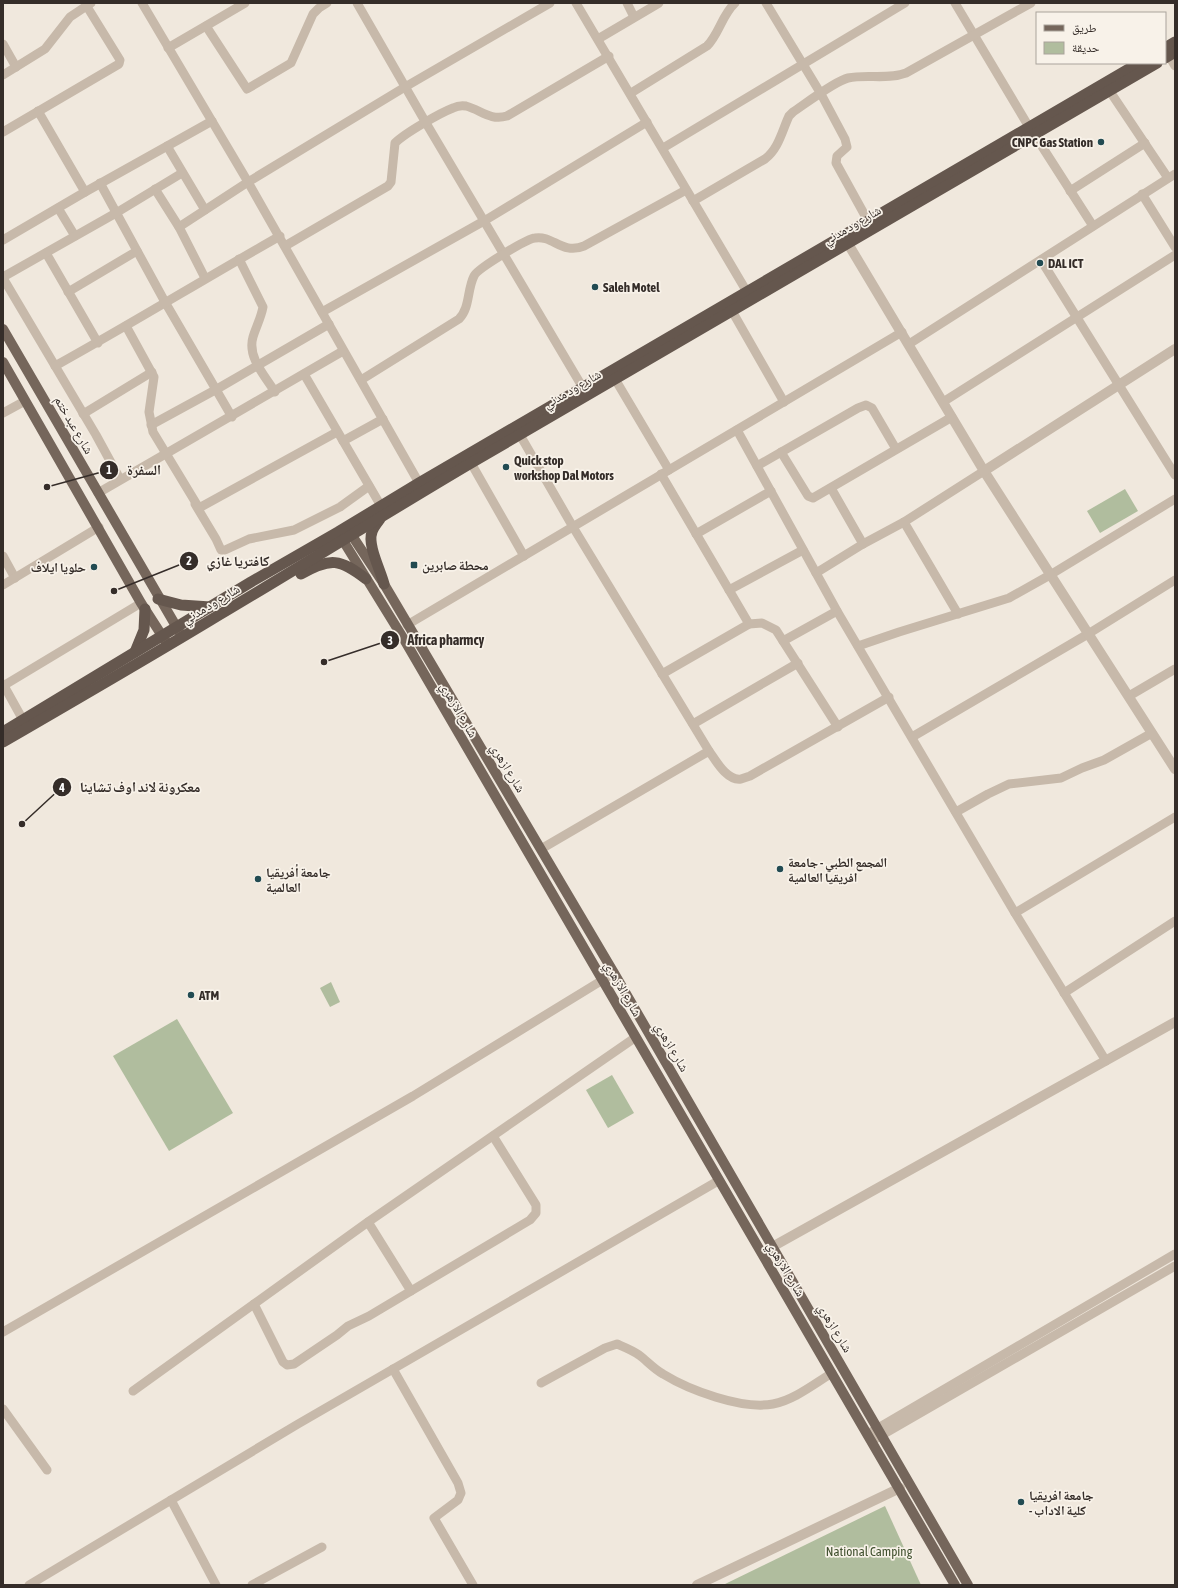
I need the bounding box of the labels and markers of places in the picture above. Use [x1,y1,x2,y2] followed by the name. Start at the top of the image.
[1012,135,1093,150] place label: CNPC Gas Station
[1096,137,1106,147] marker: CNPC Gas Station
[1048,256,1084,271] place label: DAL ICT
[1035,258,1045,268] marker: DAL ICT
[603,280,660,295] place label: Saleh Motel
[590,282,600,292] marker: Saleh Motel
[514,453,614,483] place label: Quick stop workshop Dal Motors
[99,457,169,483] callout: السفرة
[501,462,511,472] marker: Quick stop workshop Dal Motors
[179,548,278,574] callout: كافتريا غازي
[422,558,489,574] place label: محطة صابرين
[31,560,86,575] place label: حلويا ايلاف
[409,560,419,570] marker: محطة صابرين
[89,562,99,572] marker: حلويا ايلاف
[380,627,493,653] callout: Africa pharmcy
[52,774,208,800] callout: معكرونة لاند اوف تشاينا
[788,855,887,885] place label: المجمع الطبي - جامعة افريقيا العالمية
[266,864,331,895] place label: جامعة أفريقيا العالمية
[775,864,785,874] marker: المجمع الطبي - جامعة افريقيا العالمية
[253,874,263,884] marker: جامعة أفريقيا العالمية
[198,988,220,1003] place label: ATM
[186,990,196,1000] marker: ATM
[1029,1488,1094,1518] place label: جامعة افريقيا - كلية الاداب
[1016,1497,1026,1507] marker: جامعة افريقيا - كلية الاداب

